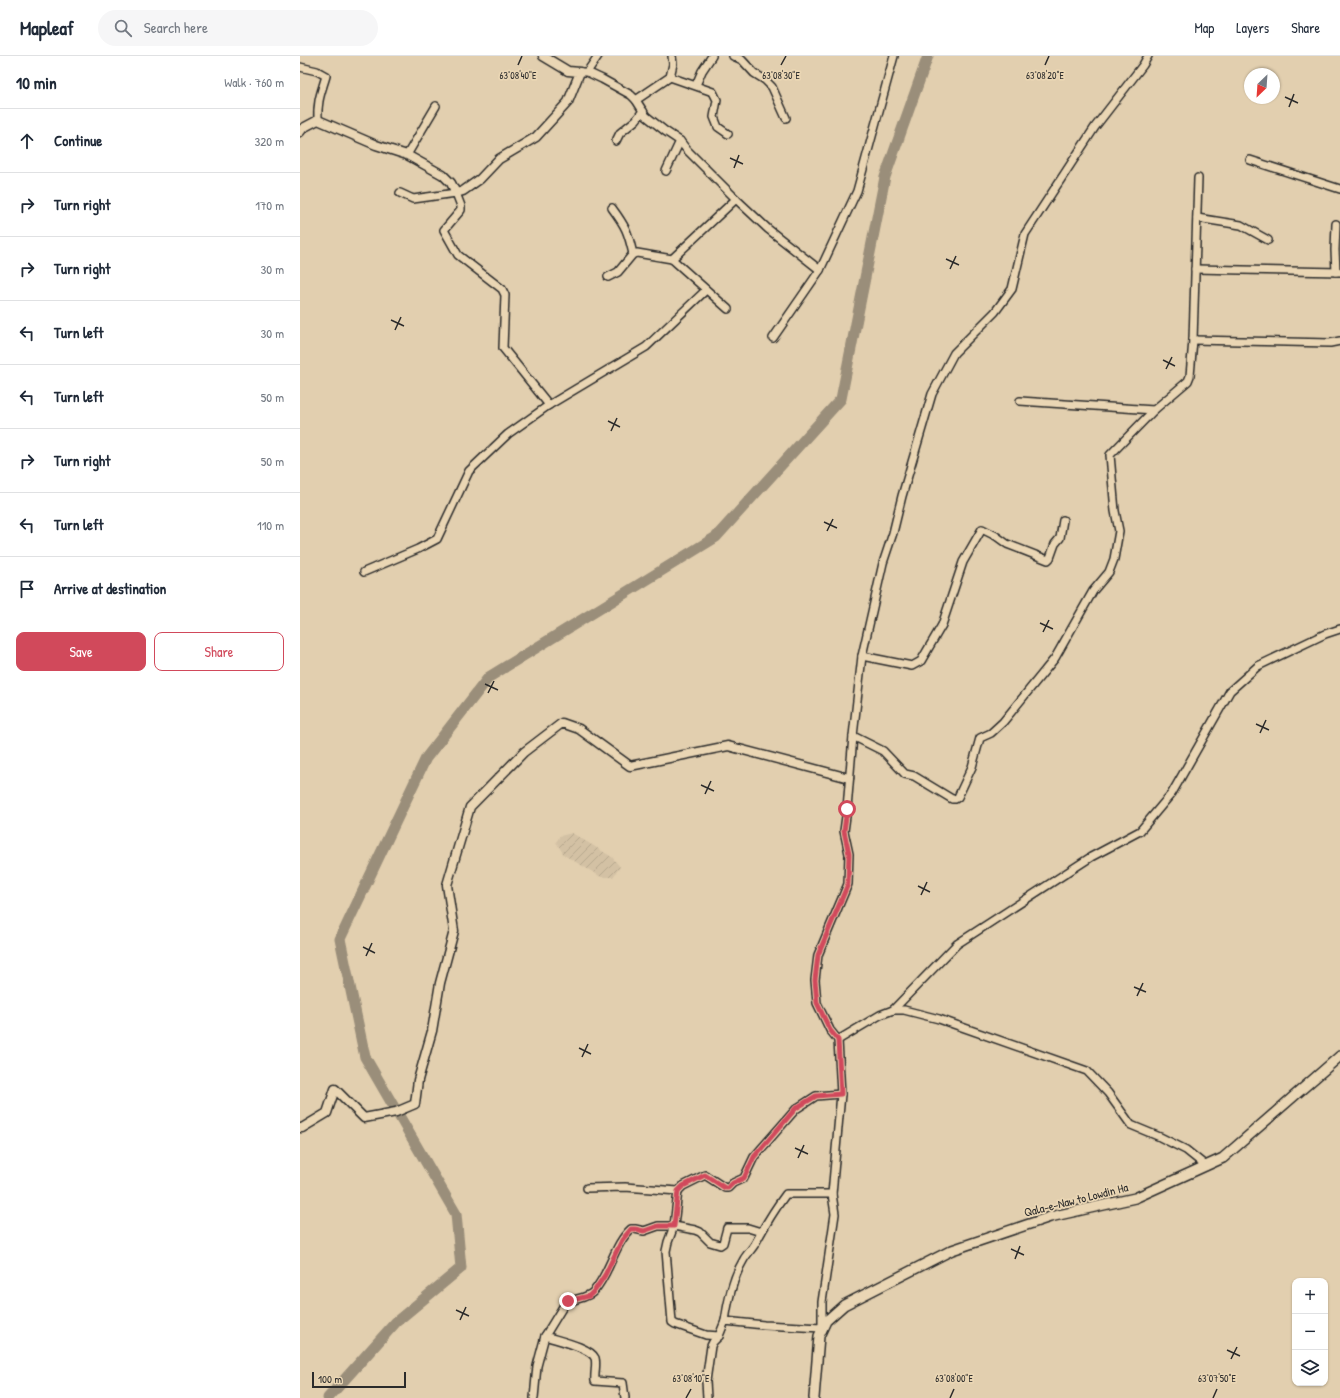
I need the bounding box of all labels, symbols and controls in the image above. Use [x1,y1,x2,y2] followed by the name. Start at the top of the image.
[98,10,378,46] search box
[20,15,74,41] text: Mapleaf
[112,17,134,39] icon: search
[144,17,208,38] text: Search here
[1194,18,1214,37] text: Map
[1236,18,1269,37] text: Layers
[1291,18,1320,37] text: Share
[1244,68,1280,104] north arrow
[500,69,537,82] text: 63°08'40"E
[762,69,800,82] text: 63°08'30"E
[1026,69,1065,82] text: 63°08'20"E
[16,71,57,94] text: 10 min
[224,73,284,91] text: Walk · 760 m
[16,130,38,152] icon: ahead
[54,130,102,151] text: Continue
[254,132,284,150] text: 320 m
[16,194,38,216] icon: right
[54,194,110,215] text: Turn right
[255,196,284,214] text: 170 m
[16,258,38,280] icon: right
[54,258,110,279] text: Turn right
[261,260,284,278] text: 30 m
[16,322,38,344] icon: left
[54,322,104,343] text: Turn left
[261,324,284,342] text: 30 m
[16,386,38,408] icon: left
[54,386,104,407] text: Turn left
[261,388,284,406] text: 50 m
[16,450,38,472] icon: right
[54,450,110,471] text: Turn right
[261,452,284,470] text: 50 m
[16,514,38,536] icon: left
[54,514,104,535] text: Turn left
[257,516,284,534] text: 110 m
[16,578,38,600] icon: arrive
[54,578,166,599] text: Arrive at destination
[16,632,146,671] button: Save
[154,632,284,671] button: Share
[838,800,856,818] route start
[1022,1178,1130,1221] street label: Qala-e-Naw to Lowdin Ha
[1292,1278,1328,1386] map controls
[1292,1278,1328,1314] button: +
[559,1292,577,1310] route end
[1292,1314,1328,1350] button: −
[1292,1350,1328,1386] button: layers
[312,1370,406,1389] scale bar
[318,1372,342,1386] text: 100 m
[673,1372,710,1385] text: 63°08'10"E
[935,1372,973,1385] text: 63°08'00"E
[1198,1372,1237,1385] text: 63°07'50"E

